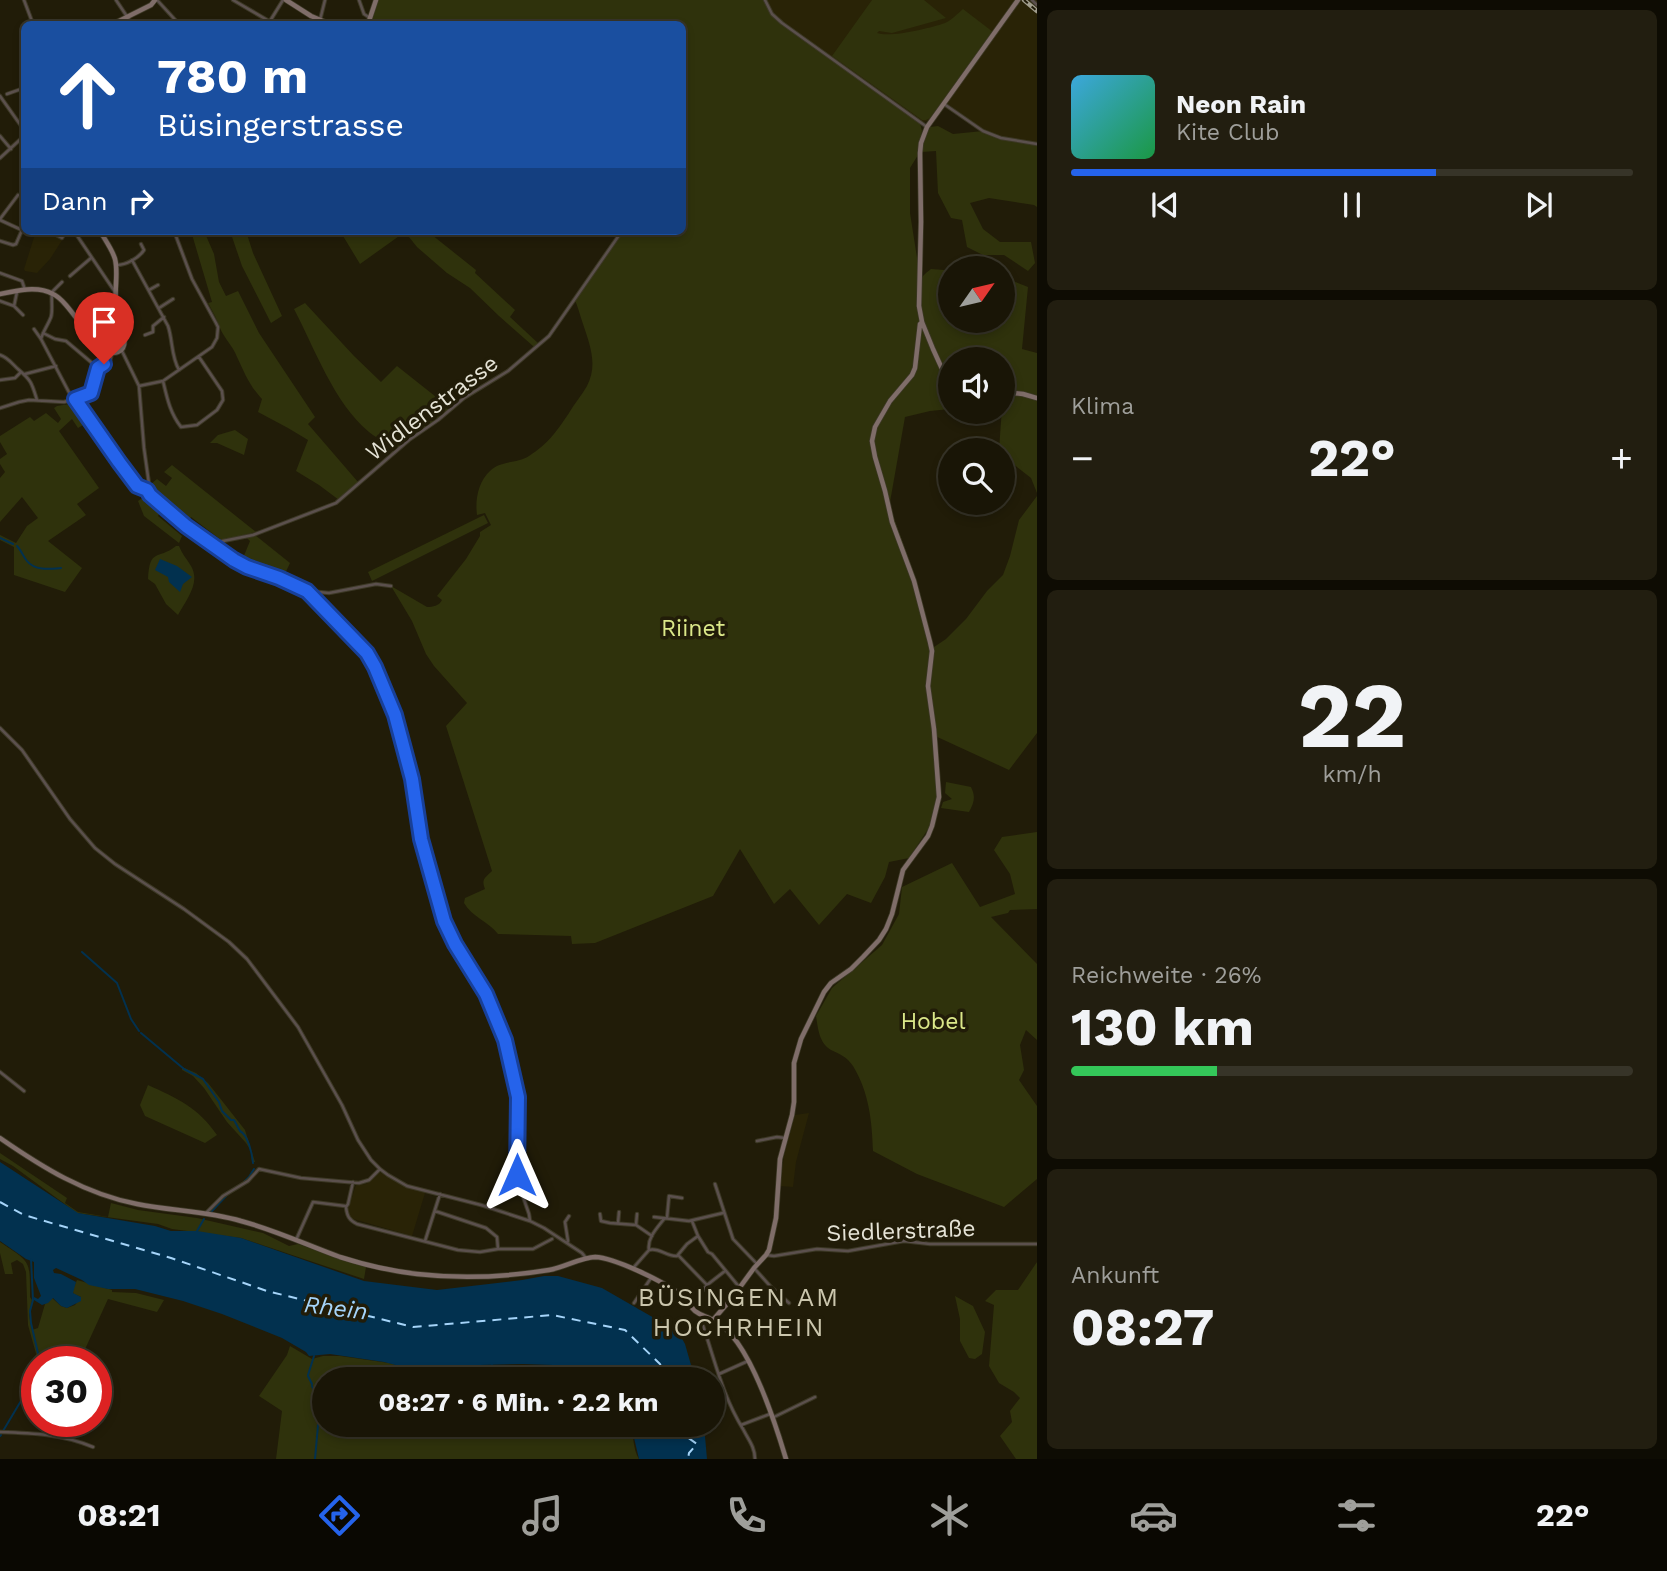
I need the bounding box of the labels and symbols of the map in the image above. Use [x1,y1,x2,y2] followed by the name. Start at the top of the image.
[938,256,1015,332] north arrow
[74,292,134,364] pin
[361,350,503,466] street label: Widlenstrasse
[661,615,725,642] park label: Riinet
[900,1008,966,1035] park label: Hobel
[480,1138,554,1212] position arrow
[826,1215,976,1247] street label: Siedlerstraße
[638,1282,840,1342] district label: BÜSINGEN AM HOCHRHEIN
[303,1290,369,1326] water label: Rhein
[21,1346,112,1437] speed limit sign: 30

